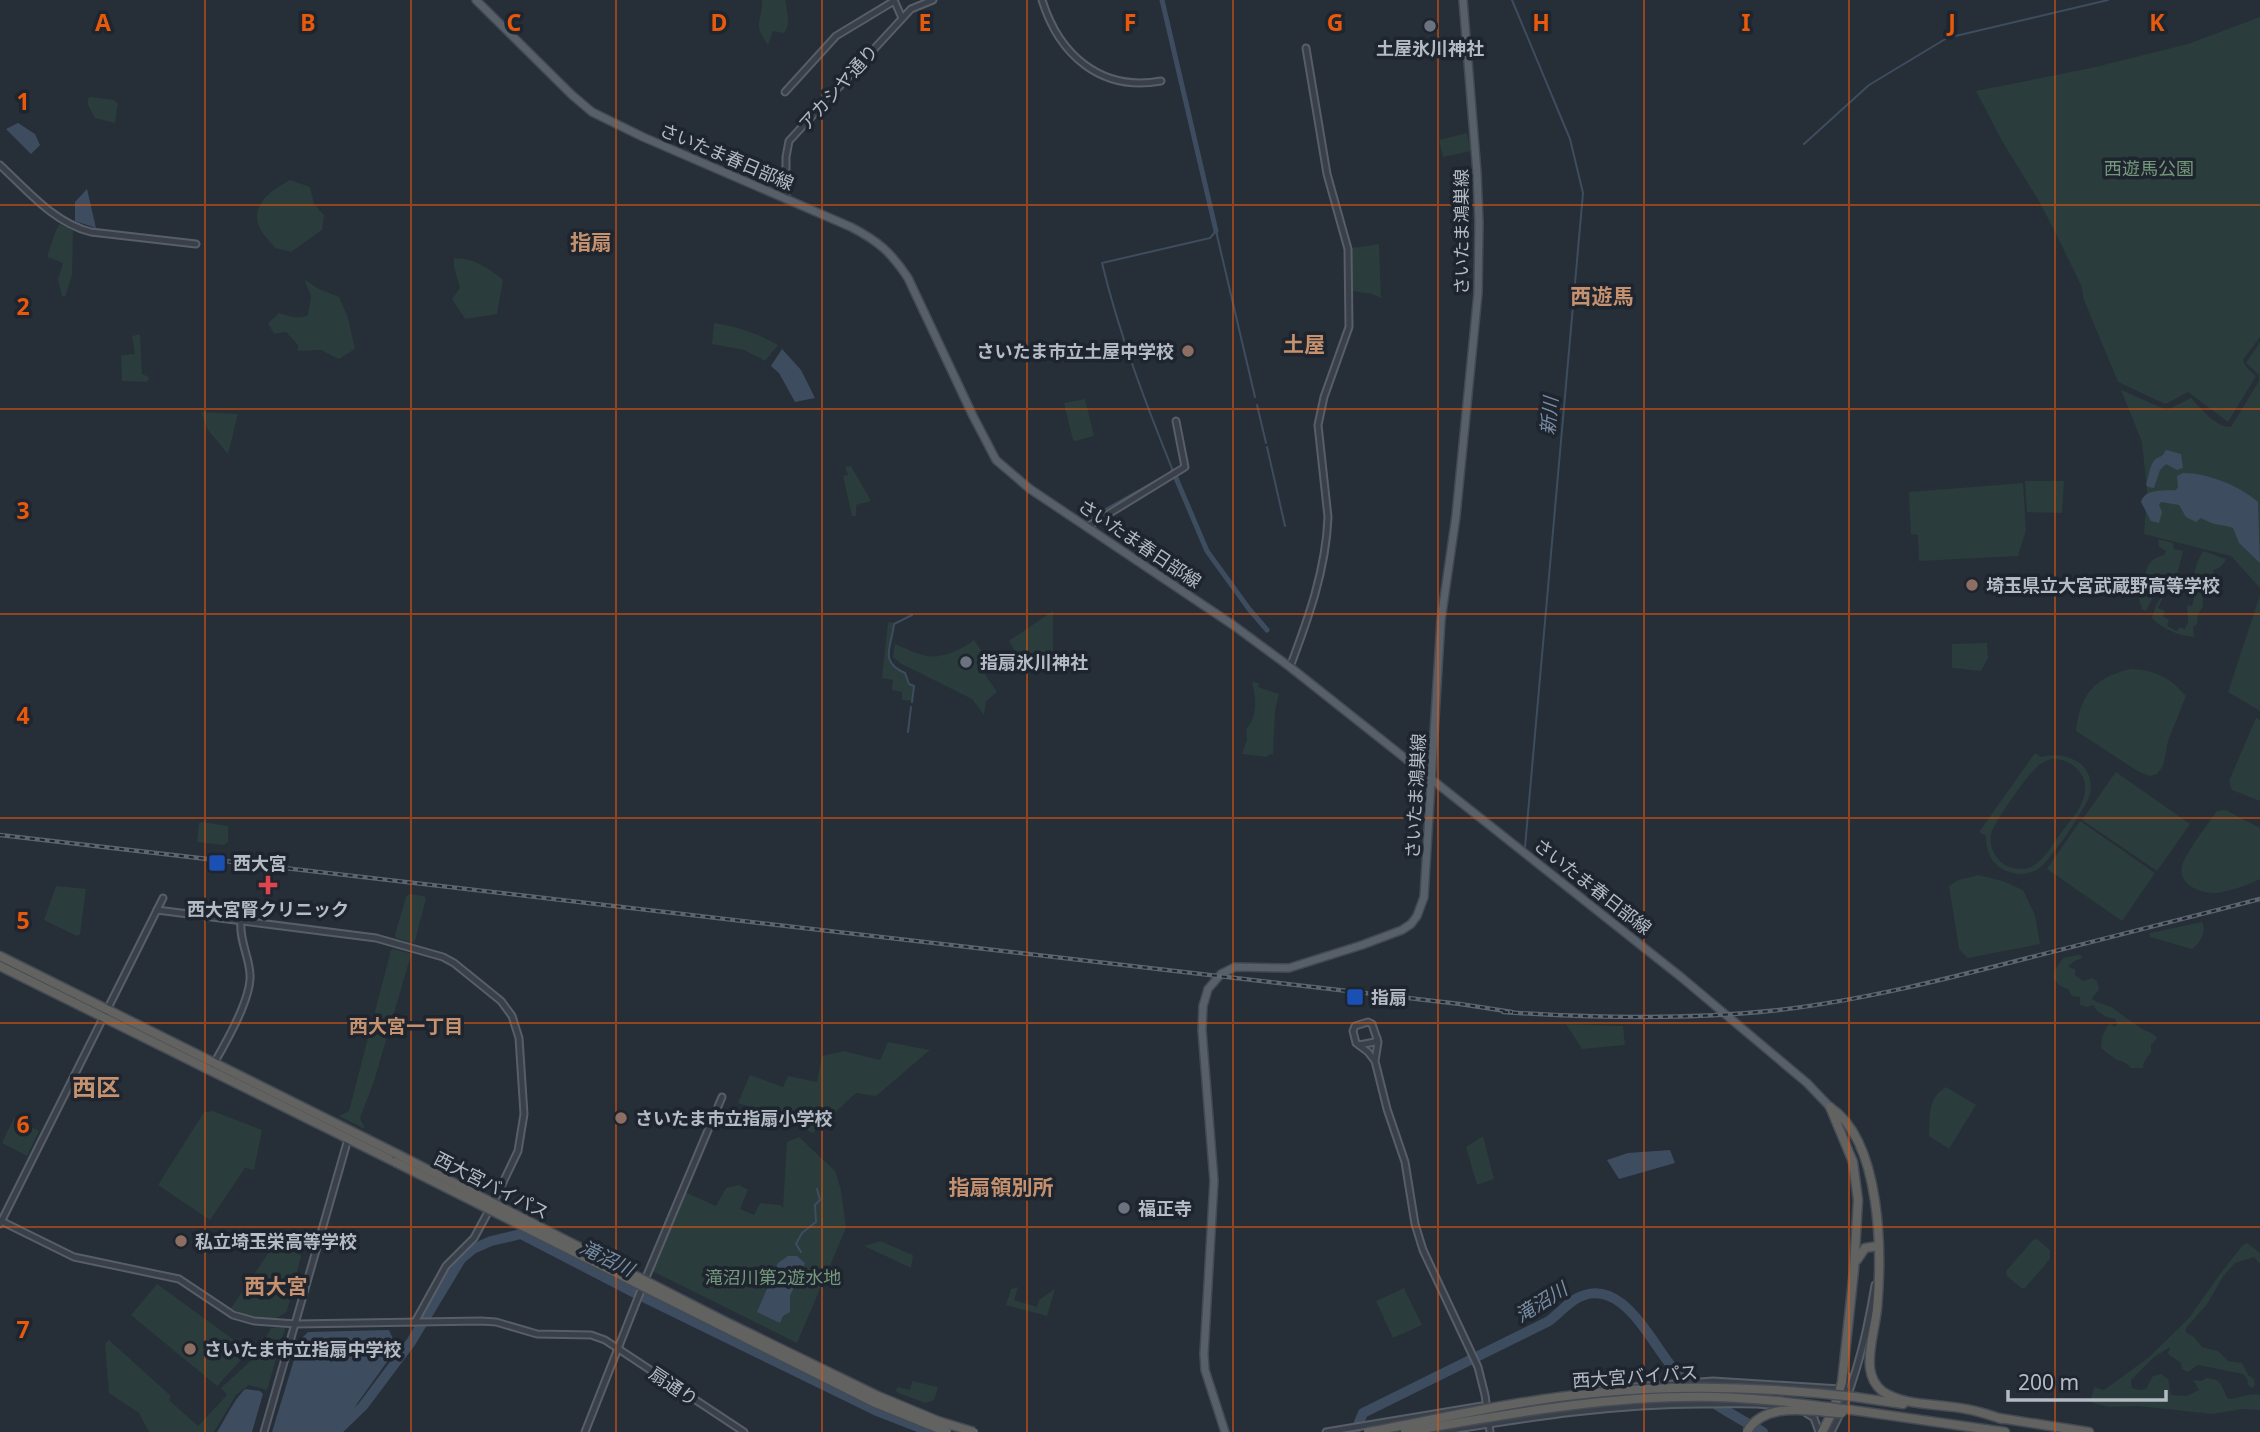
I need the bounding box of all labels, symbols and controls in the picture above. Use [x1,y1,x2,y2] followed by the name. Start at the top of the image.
[95,6,111,38] text: A
[300,6,316,38] text: B
[507,6,522,38] text: C
[711,6,727,38] text: D
[919,6,931,38] text: E
[1124,6,1136,38] text: F
[1327,6,1343,38] text: G
[1532,6,1550,38] text: H
[1742,6,1751,38] text: I
[1946,6,1956,38] text: J
[2149,6,2165,38] text: K
[1422,18,1438,34] marker: 土屋氷川神社
[1376,36,1484,60] place label: 土屋氷川神社
[793,39,883,135] street label: アカシヤ通り
[16,85,30,117] text: 1
[656,117,798,195] street label: さいたま春日部線
[2104,156,2194,180] park label: 西遊馬公園
[1449,169,1473,295] street label: さいたま鴻巣線
[570,228,612,256] district label: 指扇
[1571,282,1634,310] district label: 西遊馬
[16,290,30,322] text: 2
[1283,330,1325,358] district label: 土屋
[977,339,1174,363] place label: さいたま市立土屋中学校
[1180,343,1196,359] marker: さいたま市立土屋中学校
[1534,394,1564,436] water label: 新川
[1074,493,1206,593] street label: さいたま春日部線
[16,494,30,526] text: 3
[1986,573,2220,597] place label: 埼玉県立大宮武蔵野高等学校
[1964,577,1980,593] marker: 埼玉県立大宮武蔵野高等学校
[980,650,1088,674] place label: 指扇氷川神社
[958,654,974,670] marker: 指扇氷川神社
[16,699,30,731] text: 4
[1400,733,1430,859] street label: さいたま鴻巣線
[1529,832,1657,940] street label: さいたま春日部線
[233,851,287,875] place label: 西大宮
[207,853,227,873] marker: 西大宮
[258,875,278,895] marker: 西大宮腎クリニック
[187,897,349,921] place label: 西大宮腎クリニック
[16,904,30,936] text: 5
[1371,985,1407,1009] place label: 指扇
[1345,987,1365,1007] marker: 指扇
[349,1013,463,1039] district label: 西大宮一丁目
[72,1070,120,1103] district label: 西区
[635,1106,832,1130] place label: さいたま市立指扇小学校
[16,1108,30,1140] text: 6
[613,1110,629,1126] marker: さいたま市立指扇小学校
[431,1146,553,1224] street label: 西大宮バイパス
[949,1173,1054,1201] district label: 指扇領別所
[1138,1196,1192,1220] place label: 福正寺
[1116,1200,1132,1216] marker: 福正寺
[195,1229,357,1253] place label: 私立埼玉栄高等学校
[173,1233,189,1249] marker: 私立埼玉栄高等学校
[576,1234,640,1283] water label: 滝沼川
[705,1265,841,1289] park label: 滝沼川第2遊水地
[245,1272,308,1300] district label: 西大宮
[1510,1275,1574,1328] water label: 滝沼川
[16,1313,30,1345] text: 7
[204,1337,401,1361] place label: さいたま市立指扇中学校
[182,1341,198,1357] marker: さいたま市立指扇中学校
[2008,1358,2166,1402] scale bar
[1571,1360,1699,1392] street label: 西大宮バイパス
[645,1361,703,1411] street label: 扇通り
[2018,1368,2079,1396] text: 200 m

